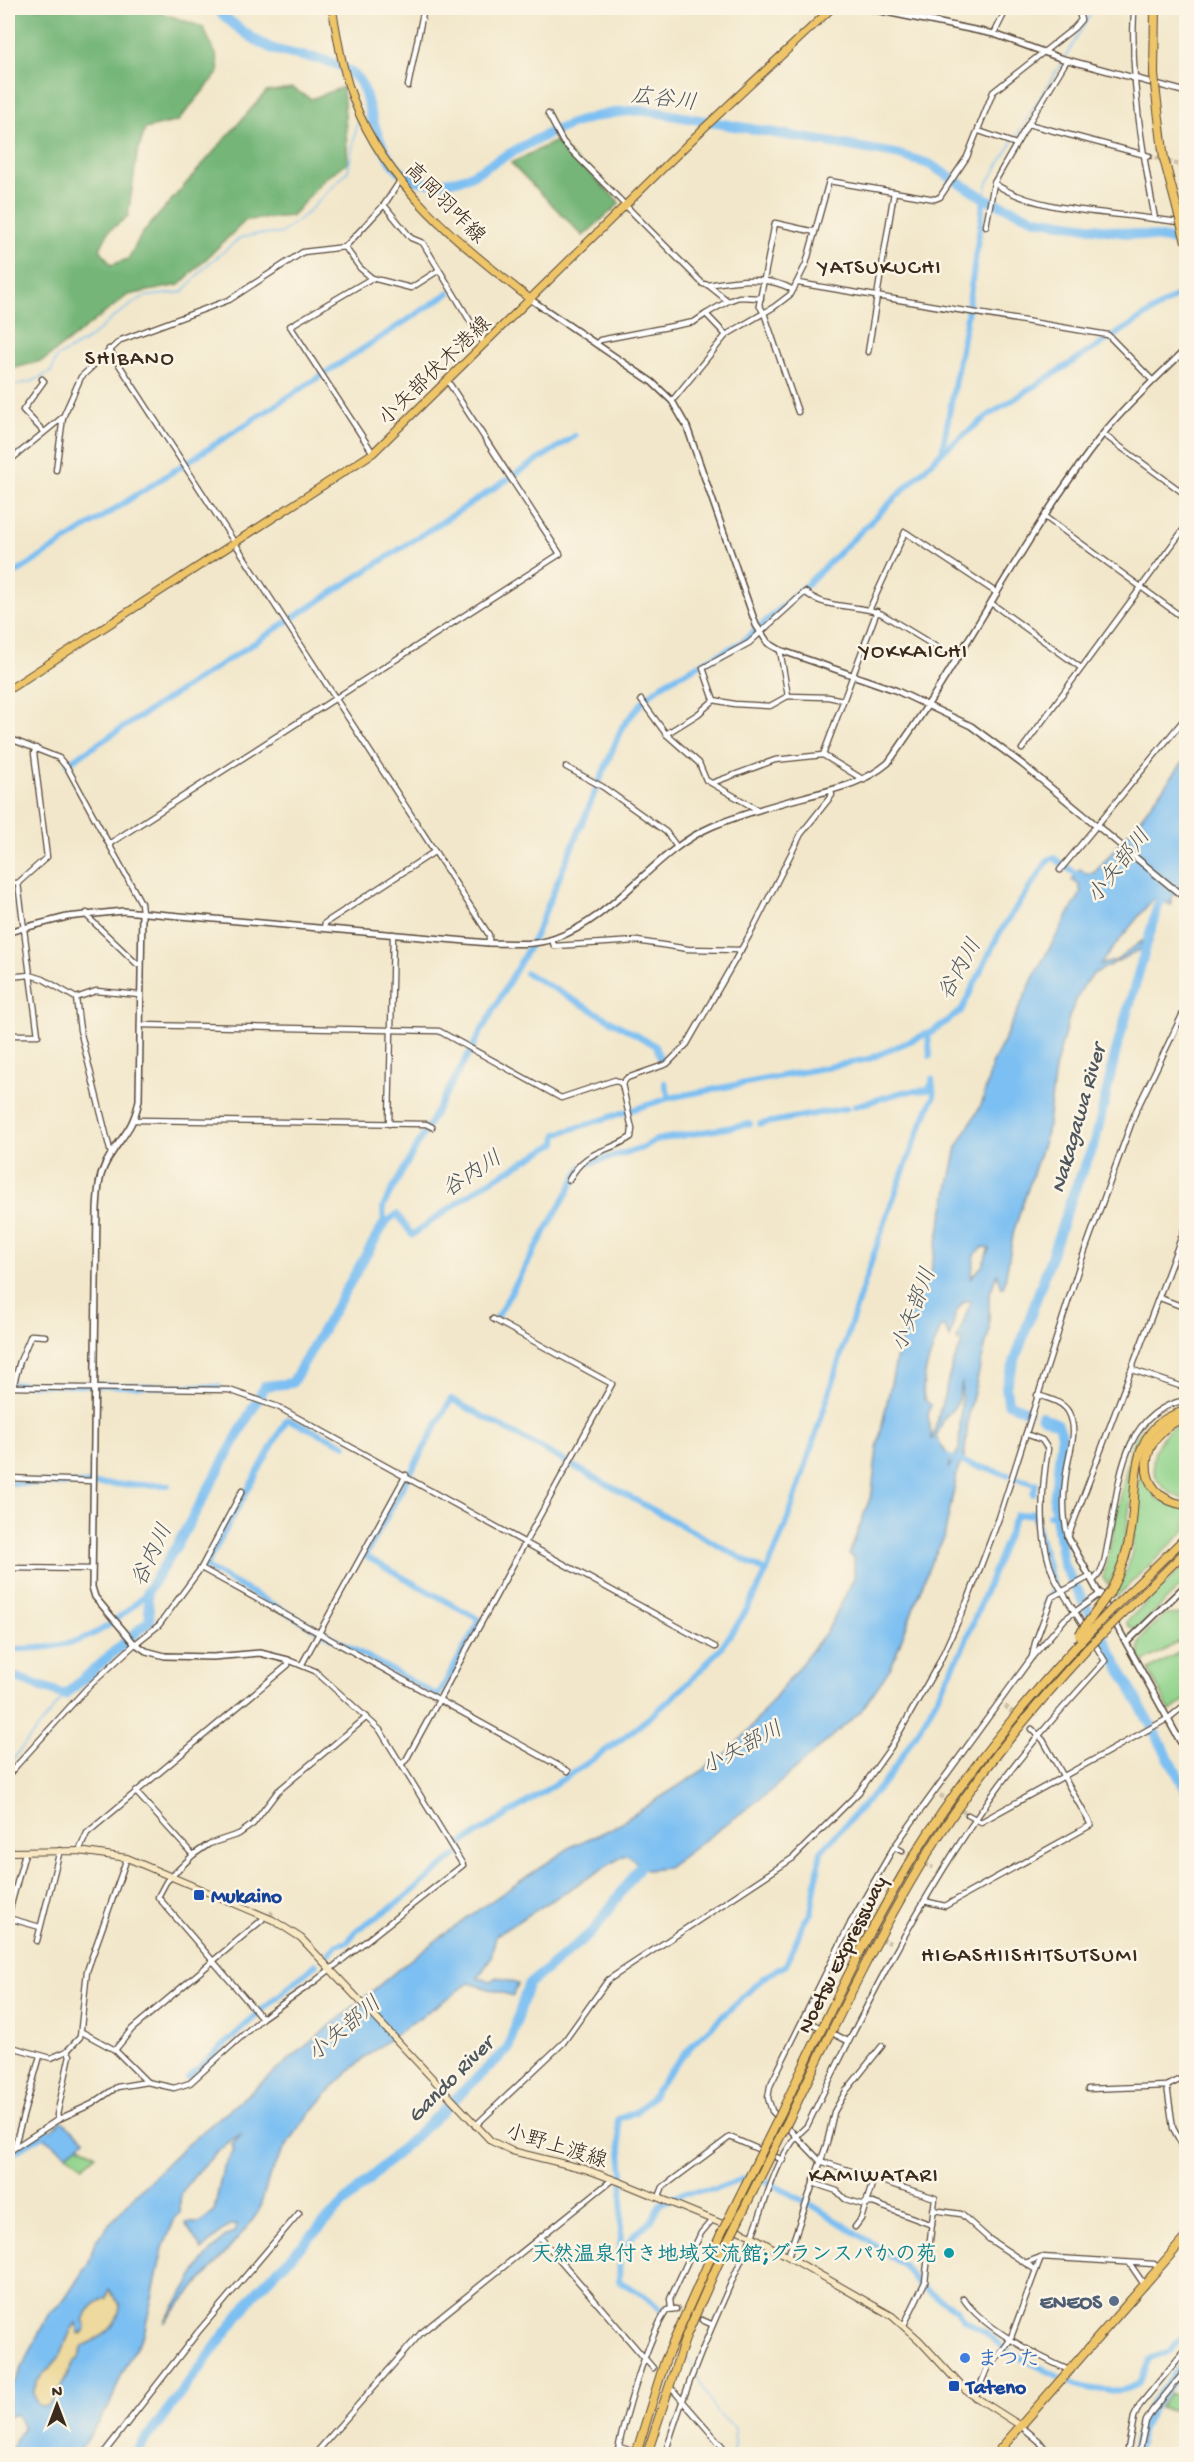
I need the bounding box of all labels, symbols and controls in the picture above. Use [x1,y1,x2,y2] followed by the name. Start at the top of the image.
[629,83,698,118] water label: 広谷川
[398,157,491,250] street label: 高岡羽咋線
[816,256,942,282] district label: YATSUKUCHI
[374,312,498,433] street label: 小矢部伏木港線
[85,347,175,373] district label: SHIBANO
[857,640,969,666] district label: YOKKAICHI
[1082,824,1157,910] water label: 小矢部川
[933,934,989,1005] water label: 谷内川
[1046,1038,1115,1196] water label: Nakagawa River
[438,1146,508,1204] water label: 谷内川
[887,1264,944,1356] water label: 小矢部川
[127,1520,180,1591] water label: 谷内川
[697,1717,788,1782] water label: 小矢部川
[794,1873,895,2038] street label: Noetsu Expressway
[211,1886,282,1911] place label: Mukaino
[192,1888,206,1902] marker: Mukaino
[921,1944,1139,1970] district label: HIGASHIISHITSUTSUMI
[303,1991,388,2068] water label: 小矢部川
[403,2029,503,2129] water label: Gando River
[502,2120,610,2176] street label: 小野上渡線
[809,2164,939,2190] district label: KAMIWATARI
[531,2242,937,2269] place label: 天然温泉付き地域交流館;グランスパかの苑
[942,2246,956,2260] marker: 天然温泉付き地域交流館;グランスパかの苑
[1040,2292,1103,2317] place label: ENEOS
[1107,2294,1121,2308] marker: ENEOS
[977,2348,1040,2374] place label: まつた
[958,2351,972,2365] marker: まつた
[27,2375,87,2435] north arrow
[964,2377,1026,2402] place label: Tateno
[947,2379,961,2393] marker: Tateno
[52,2384,63,2403] text: N

